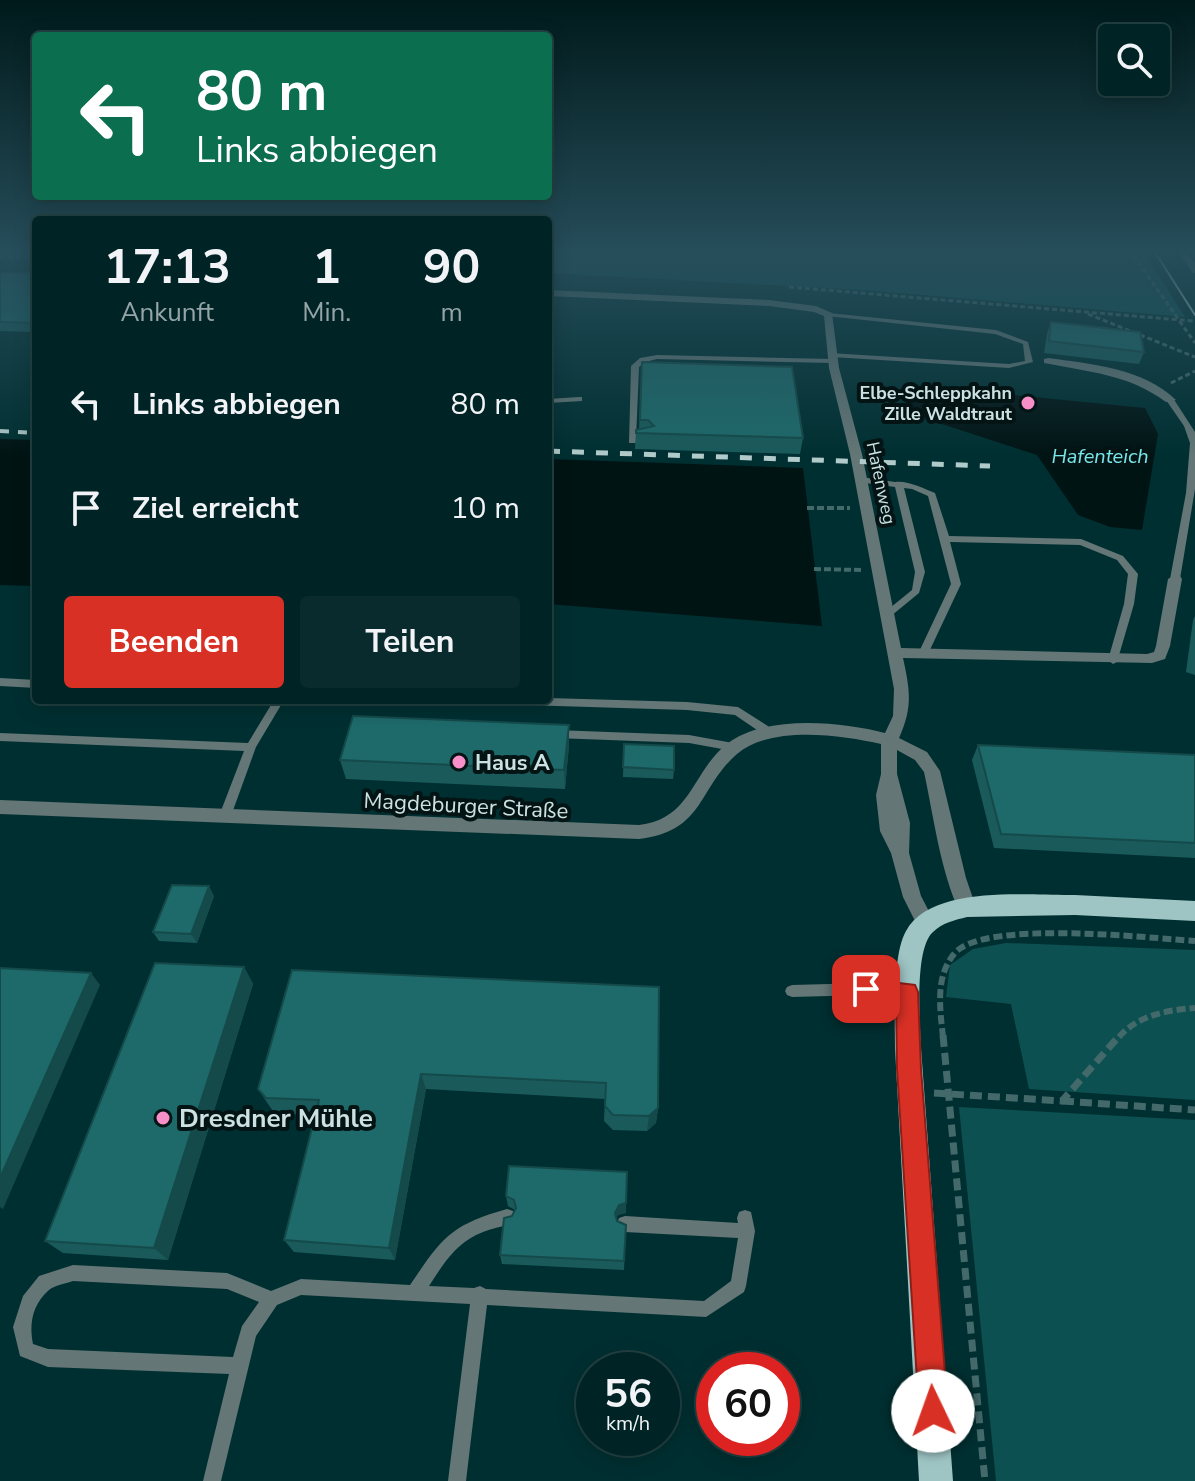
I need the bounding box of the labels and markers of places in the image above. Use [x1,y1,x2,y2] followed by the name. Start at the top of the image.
[859,381,1012,426] place label: Elbe-Schleppkahn Zille Waldtraut
[1019,394,1037,412] marker: Elbe-Schleppkahn Zille Waldtraut
[475,748,550,778] place label: Haus A
[450,753,468,771] marker: Haus A
[832,955,900,1023] pin
[179,1101,373,1136] place label: Dresdner Mühle
[154,1109,172,1127] marker: Dresdner Mühle

